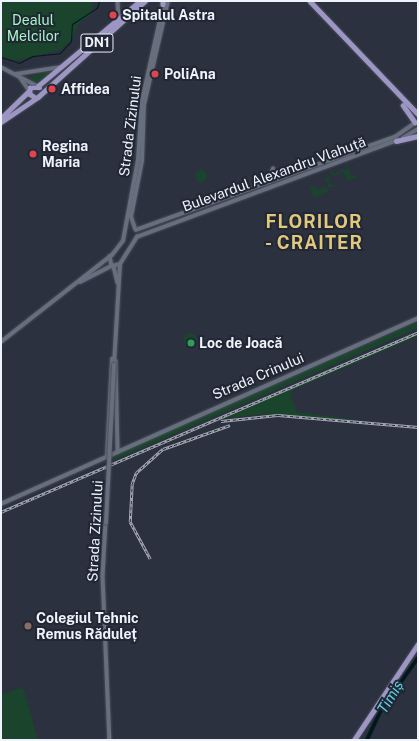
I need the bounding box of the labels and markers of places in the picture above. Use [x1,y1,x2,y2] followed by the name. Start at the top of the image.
[122,7,215,23] place label: Spitalul Astra
[107,9,119,21] marker: Spitalul Astra
[164,66,216,82] place label: PoliAna
[149,68,161,80] marker: PoliAna
[61,81,110,97] place label: Affidea
[46,83,58,95] marker: Affidea
[42,138,88,170] place label: Regina Maria
[27,148,39,160] marker: Regina Maria
[199,335,283,351] place label: Loc de Joacă
[186,338,196,348] marker: Loc de Joacă
[36,610,139,642] place label: Colegiul Tehnic Remus Răduleț
[23,621,33,631] marker: Colegiul Tehnic Remus Răduleț

